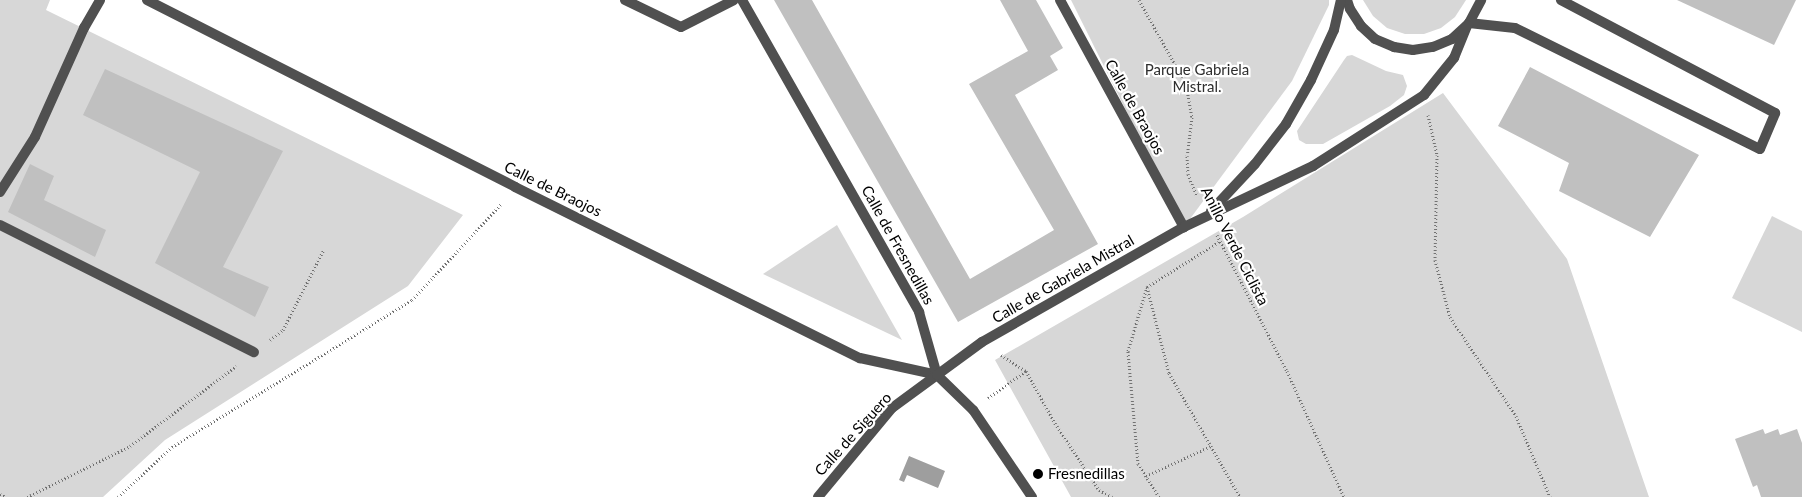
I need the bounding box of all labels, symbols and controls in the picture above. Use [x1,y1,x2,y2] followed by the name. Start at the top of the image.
[1101,56,1169,158] street label: Calle de Braojos
[1145,60,1249,95] park label: Parque Gabriela Mistral.
[501,158,605,220] street label: Calle de Braojos
[858,182,938,308] street label: Calle de Fresnedillas
[1197,184,1273,308] street label: Anillo Verde Ciclista
[989,231,1137,327] street label: Calle de Gabriela Mistral
[811,389,895,479] street label: Calle de Siguero
[1048,465,1125,483] place label: Fresnedillas
[1032,468,1044,480] marker: Fresnedillas

